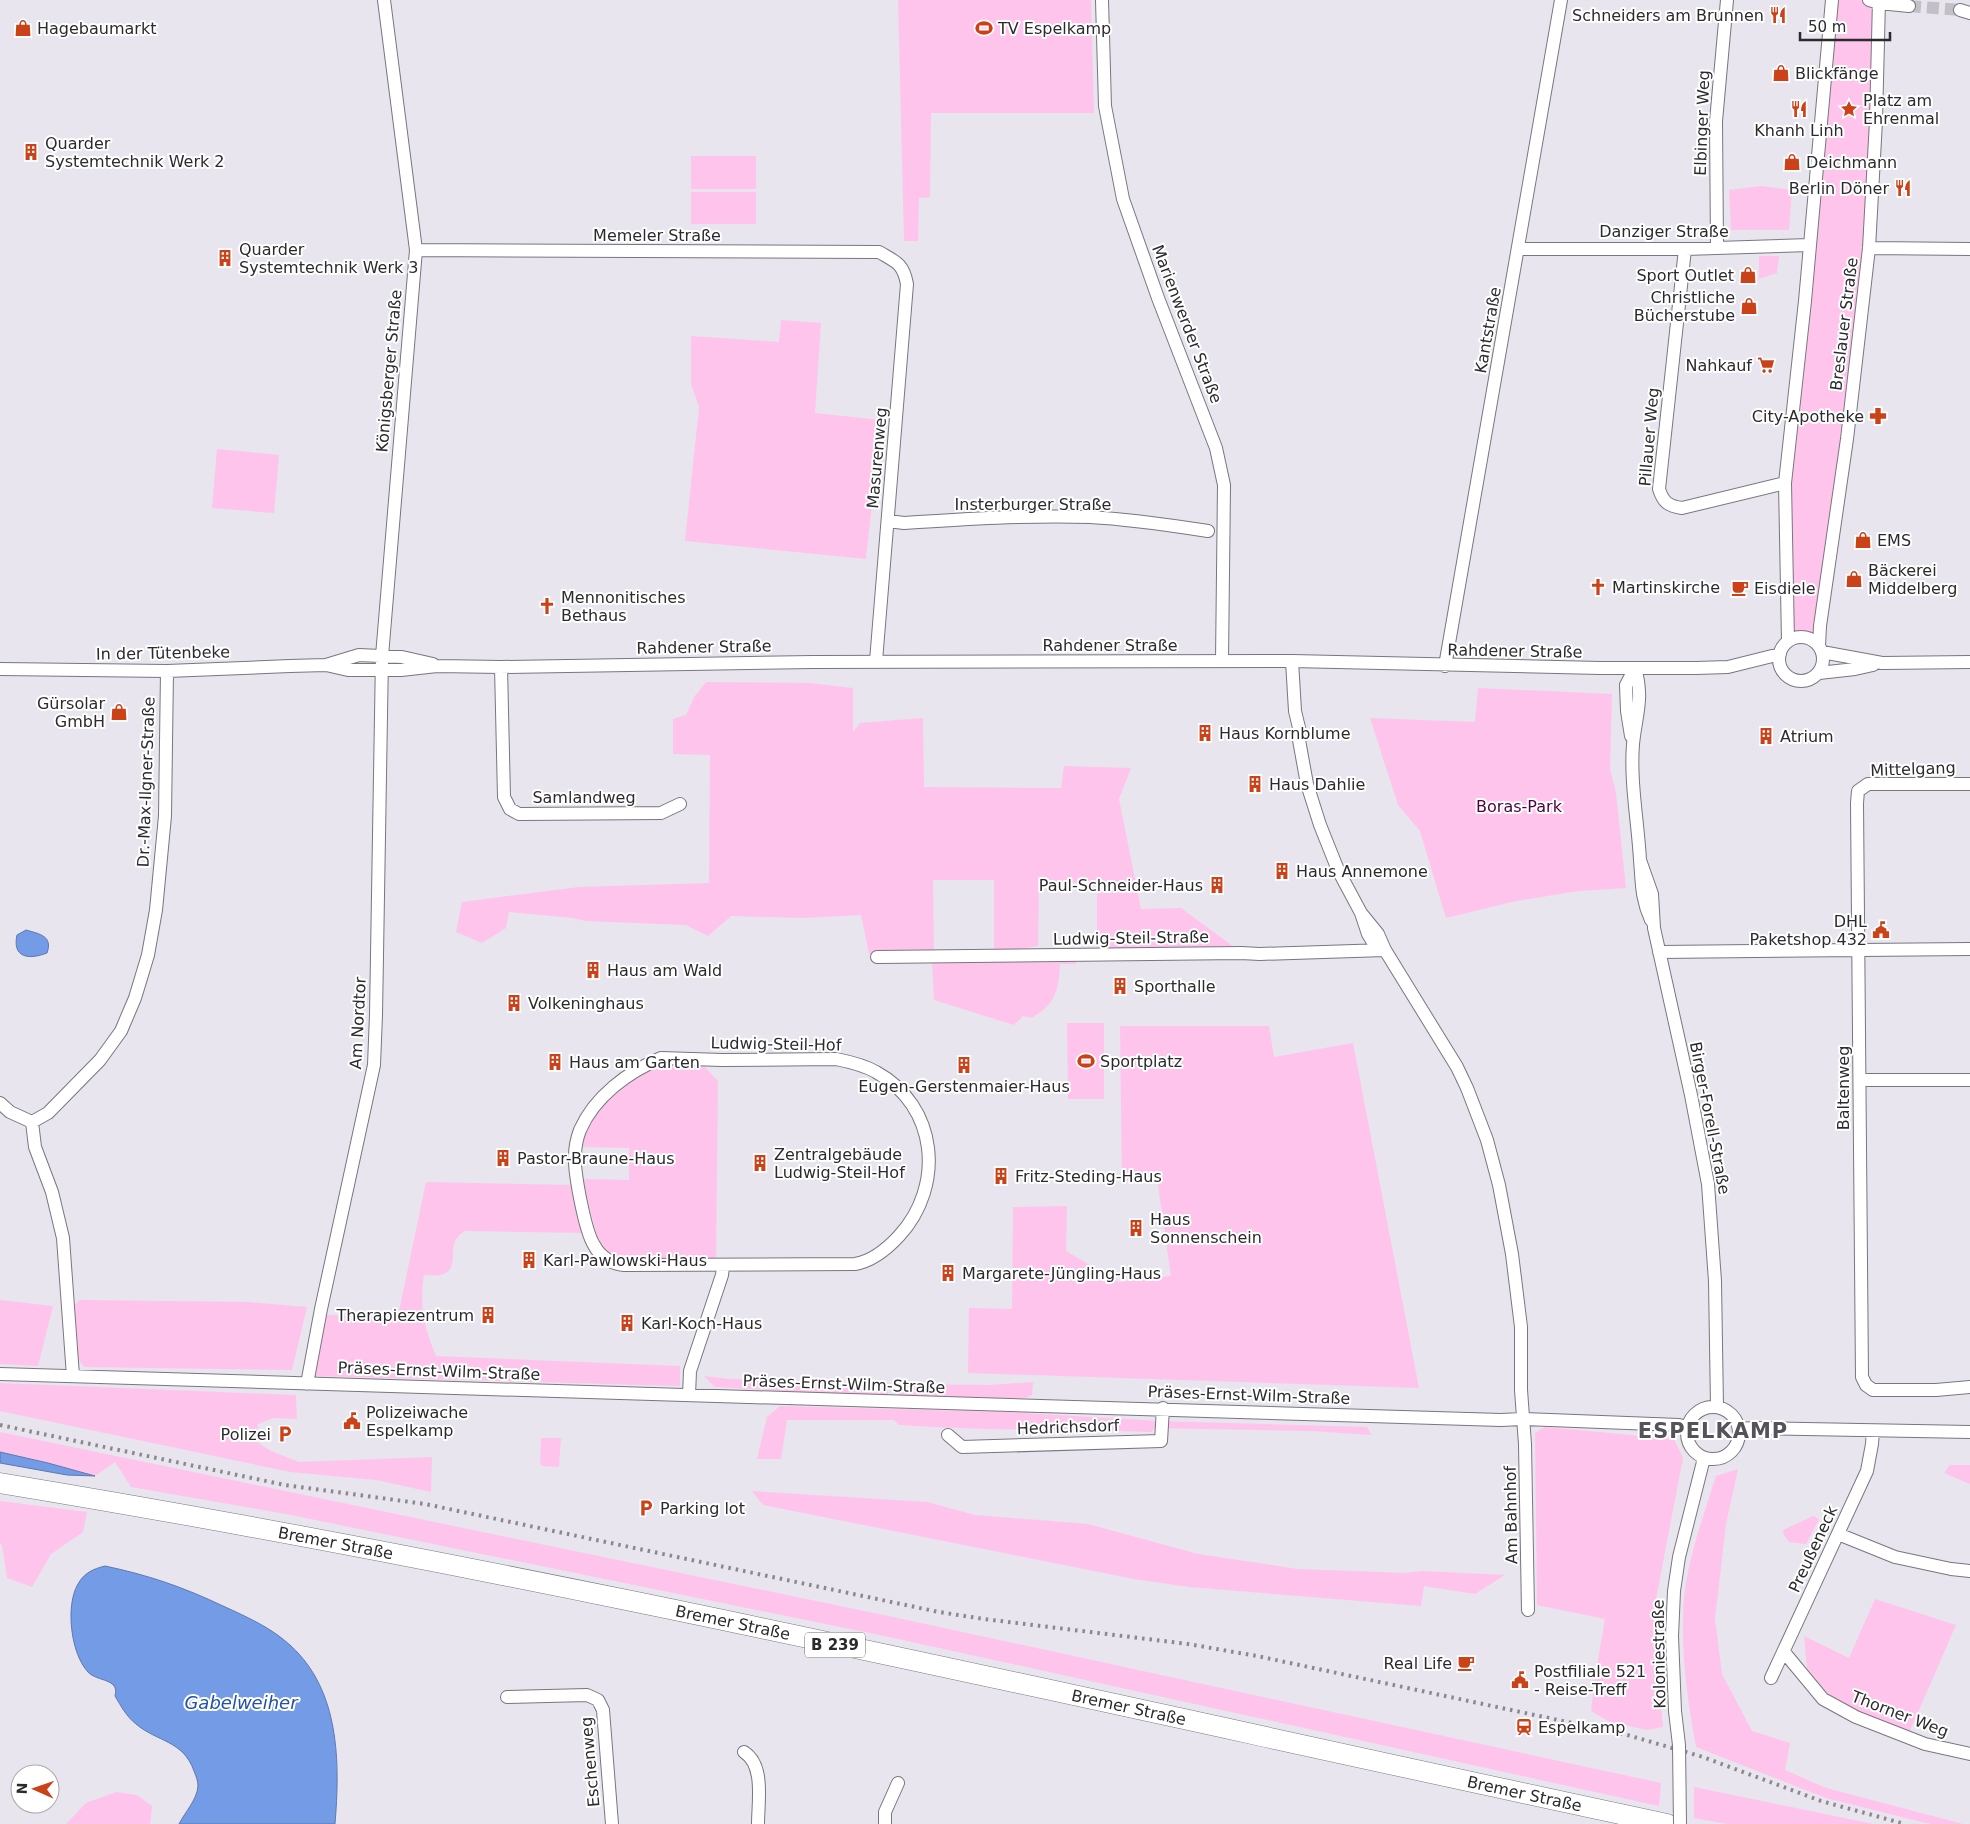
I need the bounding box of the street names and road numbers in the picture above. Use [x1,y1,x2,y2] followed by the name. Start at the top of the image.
[1691,70,1713,176] street label: Elbinger Weg
[1599,222,1729,241] street label: Danziger Straße
[593,226,721,245] street label: Memeler Straße
[1148,242,1226,406] street label: Marienwerder Straße
[1826,256,1862,392] street label: Breslauer Straße
[1471,285,1505,375] street label: Kantstraße
[372,289,406,453] street label: Königsberger Straße
[1635,387,1663,487] street label: Pillauer Weg
[863,407,891,509] street label: Masurenweg
[955,495,1111,514] street label: Insterburger Straße
[636,636,772,658] street label: Rahdener Straße
[1042,636,1178,655] street label: Rahdener Straße
[1447,640,1583,662] street label: Rahdener Straße
[96,642,230,664] street label: In der Tütenbeke
[134,696,158,868] street label: Dr.-Max-Ilgner-Straße
[1870,758,1956,780] street label: Mittelgang
[532,788,636,807] street label: Samlandweg
[1053,927,1209,949] street label: Ludwig-Steil-Straße
[346,976,370,1070] street label: Am Nordtor
[710,1033,842,1055] street label: Ludwig-Steil-Hof
[1686,1040,1734,1196] street label: Birger-Forell-Straße
[1834,1046,1853,1130] street label: Baltenweg
[337,1358,541,1384] street label: Präses-Ernst-Wilm-Straße
[742,1371,946,1397] street label: Präses-Ernst-Wilm-Straße
[1147,1382,1351,1408] street label: Präses-Ernst-Wilm-Straße
[1016,1416,1120,1438] street label: Hedrichsdorf
[1501,1465,1521,1564] street label: Am Bahnhof
[1785,1502,1842,1595] street label: Preußeneck
[277,1522,395,1563] street label: Bremer Straße
[1649,1599,1669,1709] street label: Koloniestraße
[674,1601,792,1643] street label: Bremer Straße
[805,1632,865,1658] road number: B 239
[1070,1685,1188,1729] street label: Bremer Straße
[1848,1686,1951,1741] street label: Thorner Weg
[577,1716,603,1808] street label: Eschenweg
[1465,1772,1584,1815] street label: Bremer Straße

